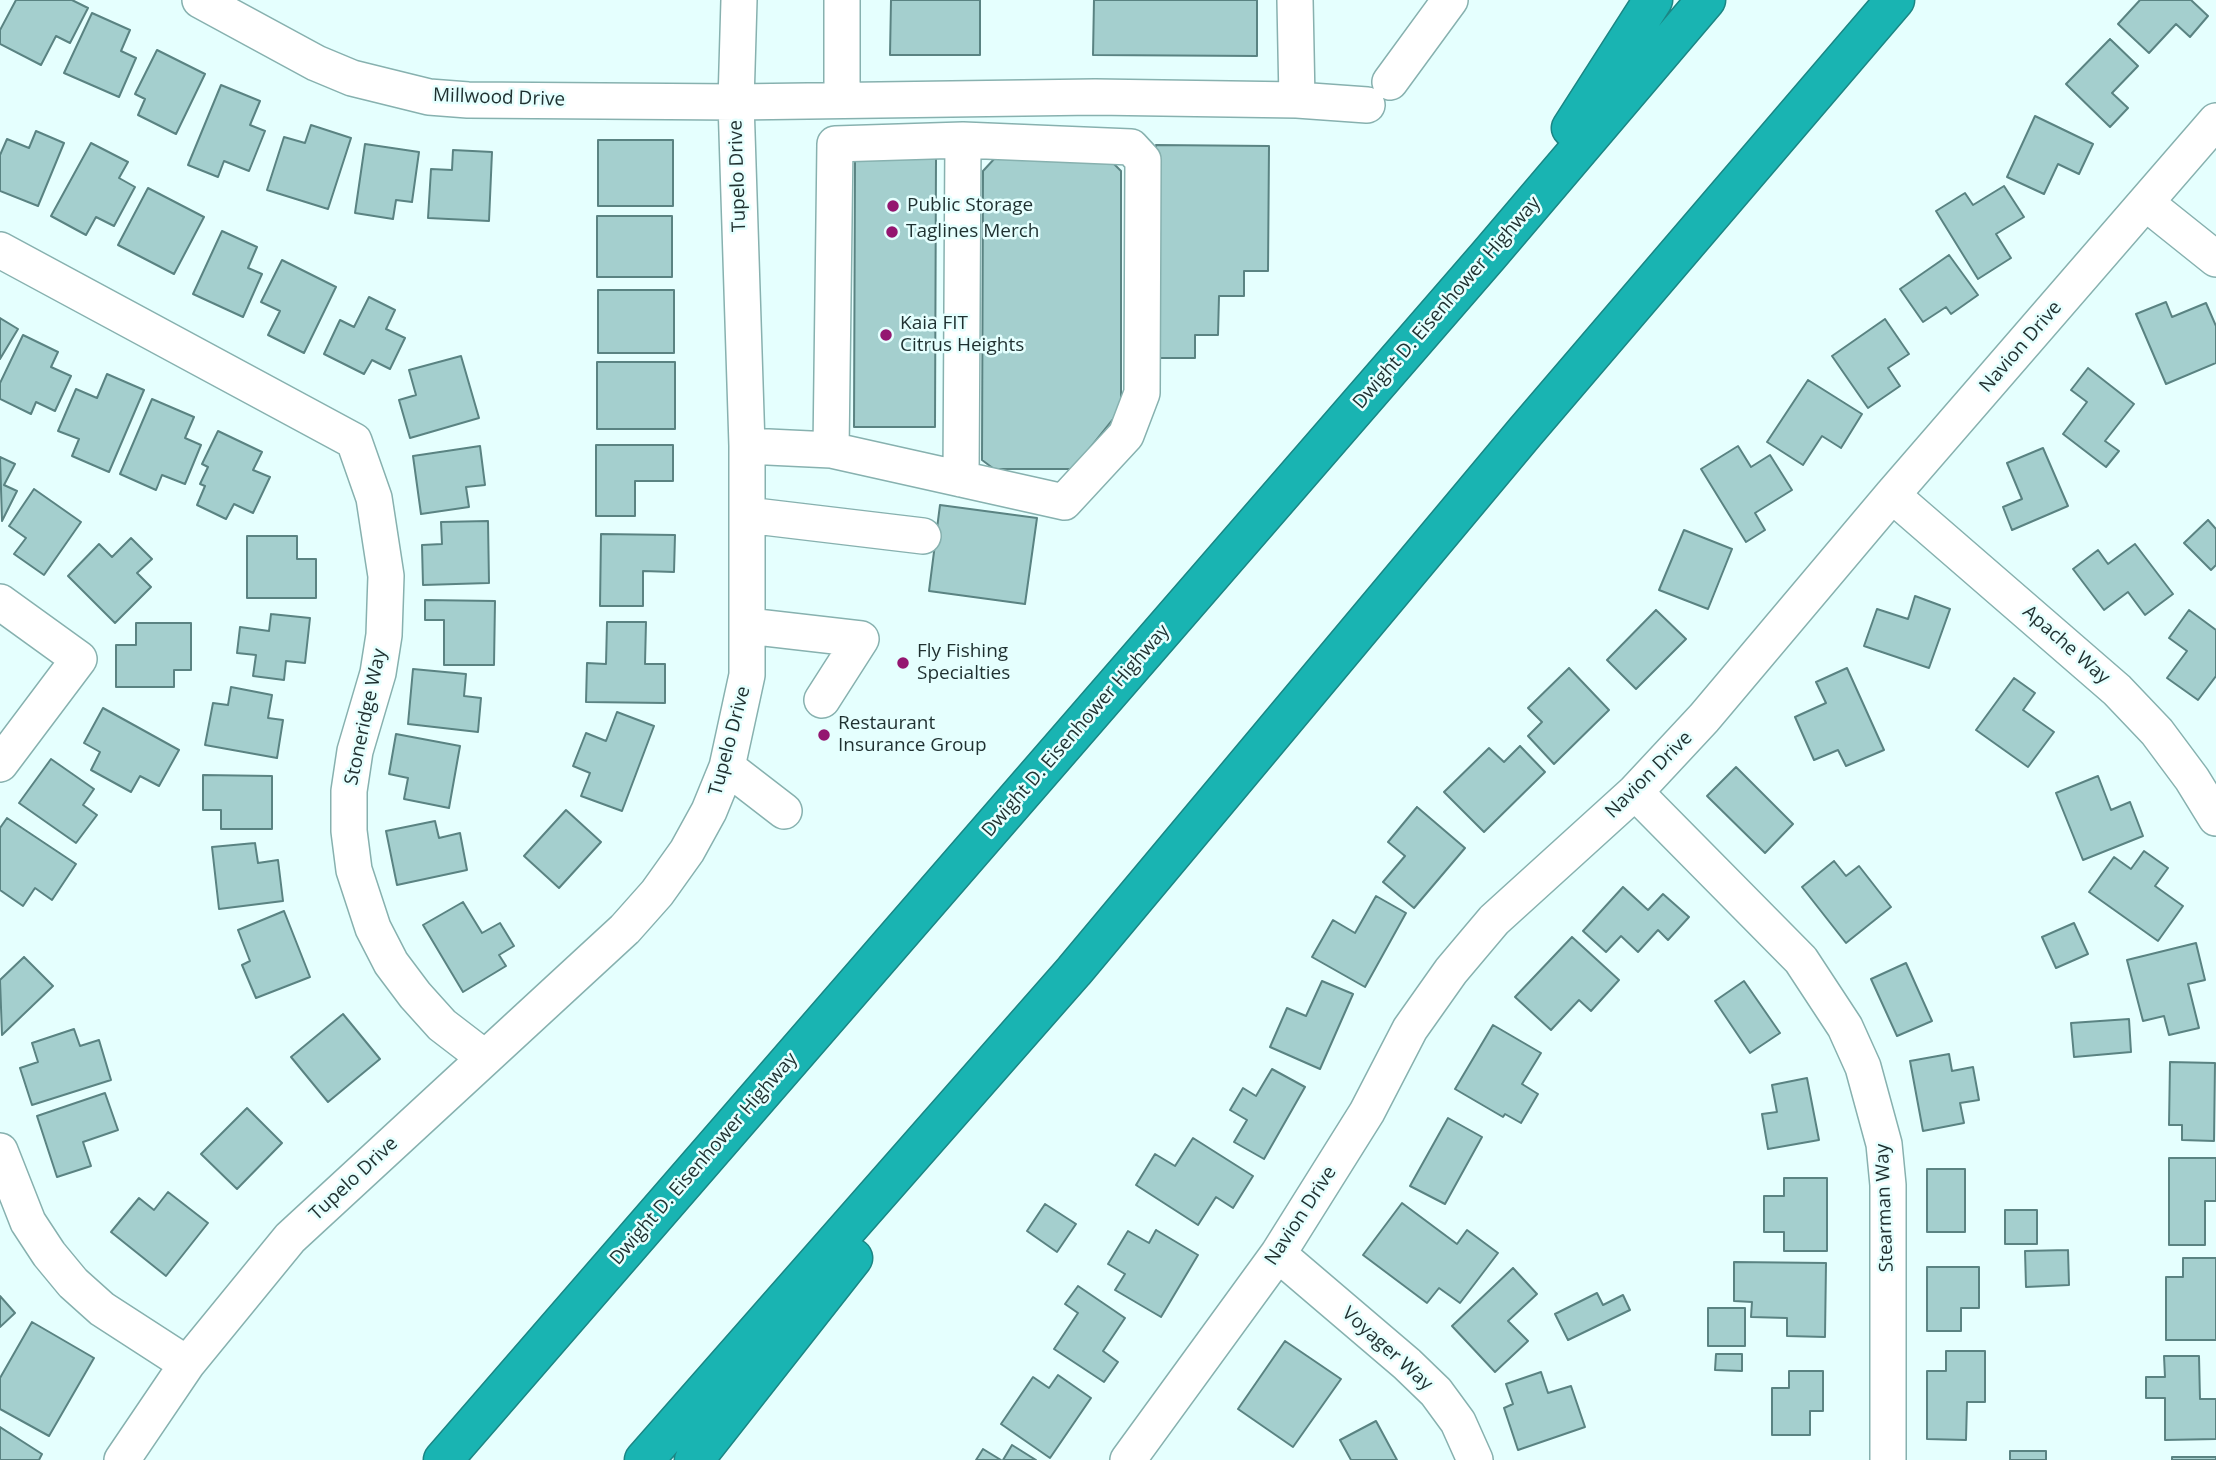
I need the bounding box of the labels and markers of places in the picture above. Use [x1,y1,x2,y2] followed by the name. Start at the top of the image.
[907,195,1033,217] place label: Public Storage
[885,198,901,214] marker: Public Storage
[906,221,1040,243] place label: Taglines Merch
[884,224,900,240] marker: Taglines Merch
[900,313,1024,357] place label: Kaia FIT Citrus Heights
[878,327,894,343] marker: Kaia FIT Citrus Heights
[917,641,1010,685] place label: Fly Fishing Specialties
[895,655,911,671] marker: Fly Fishing Specialties
[838,713,987,757] place label: Restaurant Insurance Group
[816,727,832,743] marker: Restaurant Insurance Group

